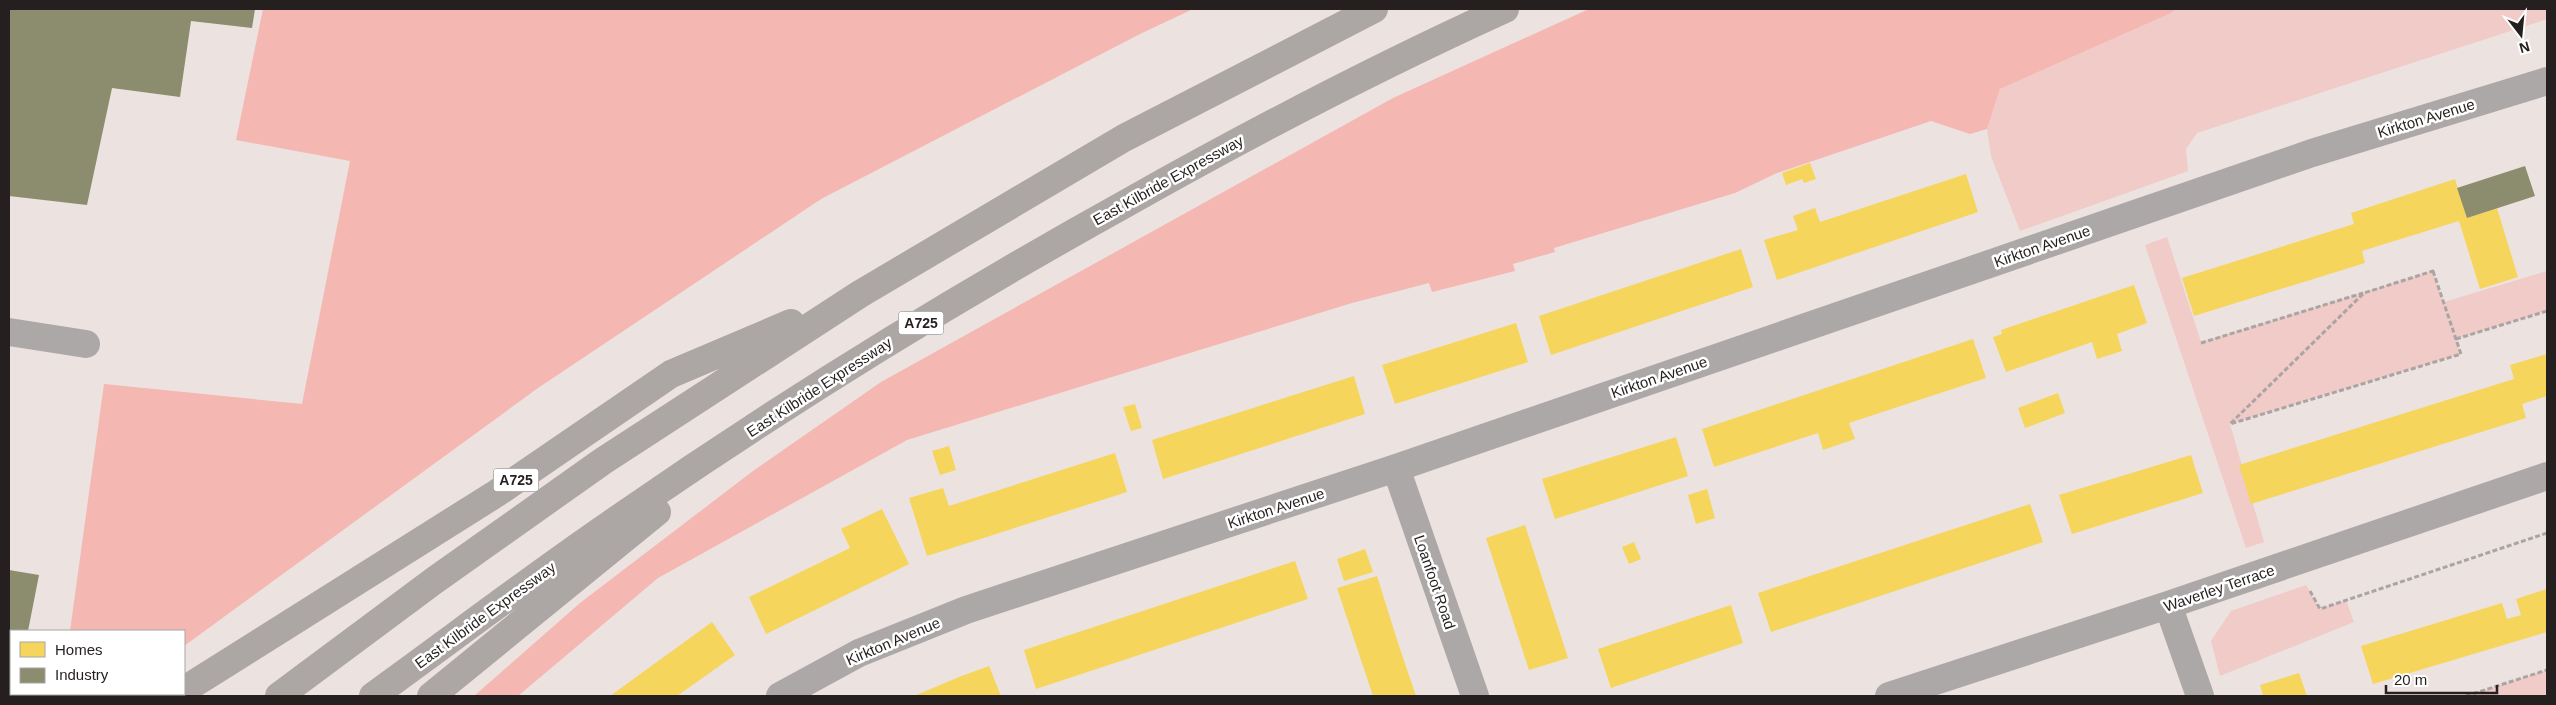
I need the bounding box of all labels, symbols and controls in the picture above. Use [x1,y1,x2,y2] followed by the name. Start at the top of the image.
[2496,10,2546,60] north arrow
[2518,38,2532,57] text: N
[2375,95,2477,141] street label: Kirkton Avenue
[1090,131,1247,228] street label: East Kilbride Expressway
[1992,222,2092,270] street label: Kirkton Avenue
[898,312,944,334] road number: A725
[743,334,895,440] street label: East Kilbride Expressway
[1609,353,1709,401] street label: Kirkton Avenue
[494,468,538,492] road number: A725
[1226,484,1326,532] street label: Kirkton Avenue
[1411,533,1459,631] street label: Loanfoot Road
[412,558,559,672] street label: East Kilbride Expressway
[2161,561,2277,615] street label: Waverley Terrace
[843,614,943,668] street label: Kirkton Avenue
[10,630,185,695] legend
[55,641,103,658] text: Homes
[2386,662,2497,694] scale bar
[55,666,109,683] text: Industry
[2394,671,2427,688] text: 20 m

